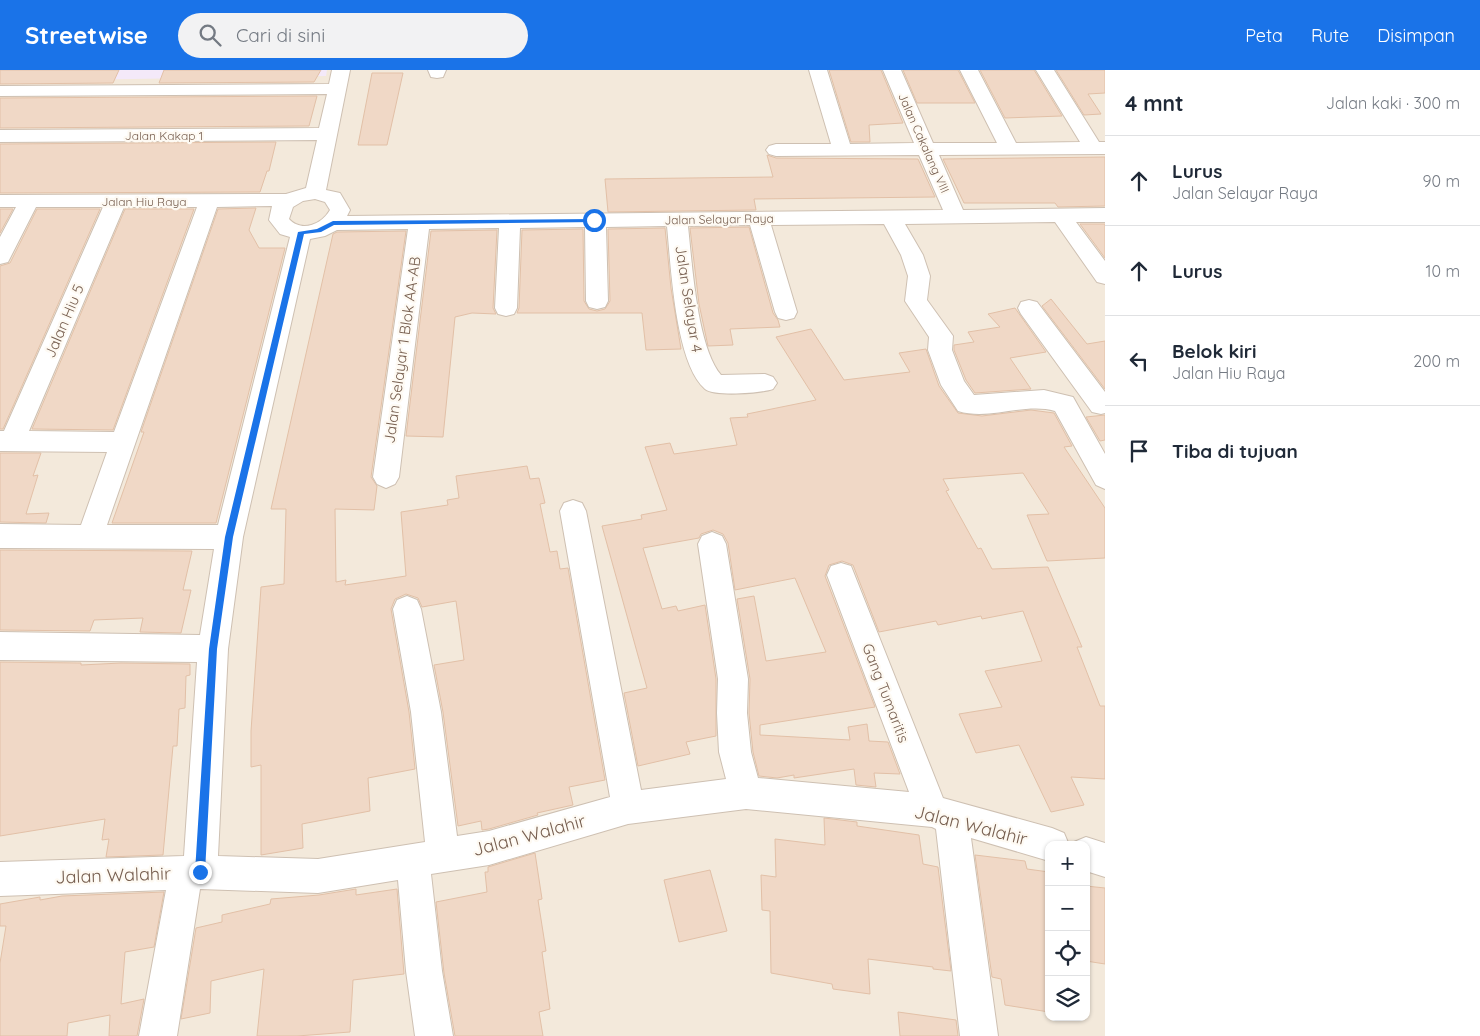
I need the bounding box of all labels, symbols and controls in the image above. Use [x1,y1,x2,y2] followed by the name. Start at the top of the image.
[178,13,528,58] search box
[25,20,148,50] text: Streetwise
[196,21,224,49] icon: search
[236,23,325,47] text: Cari di sini
[1245,24,1283,47] text: Peta
[1311,24,1349,47] text: Rute
[1377,24,1455,47] text: Disimpan
[1125,90,1184,116] text: 4 mnt
[895,91,953,195] street label: Jalan Cakalang VIII
[1326,93,1460,113] text: Jalan kaki · 300 m
[125,128,203,143] street label: Jalan Kakap 1
[1172,159,1222,183] text: Lurus
[1125,167,1153,195] icon: ahead
[1423,171,1460,191] text: 90 m
[1172,183,1318,203] text: Jalan Selayar Raya
[101,194,187,209] street label: Jalan Hiu Raya
[583,209,606,232] route start
[664,211,774,227] street label: Jalan Selayar Raya
[671,244,707,354] street label: Jalan Selayar 4
[379,255,425,445] street label: Jalan Selayar 1 Blok AA-AB
[1125,257,1153,285] icon: ahead
[1172,259,1222,283] text: Lurus
[1426,261,1460,281] text: 10 m
[40,281,88,361] street label: Jalan Hiu 5
[1172,339,1257,363] text: Belok kiri
[1125,347,1153,375] icon: left
[1413,351,1460,371] text: 200 m
[1172,363,1286,383] text: Jalan Hiu Raya
[1125,437,1153,465] icon: arrive
[1172,439,1298,463] text: Tiba di tujuan
[858,641,914,745] street label: Gang Tumaritis
[912,800,1030,850] street label: Jalan Walahir
[470,809,588,861] street label: Jalan Walahir
[1045,841,1090,1021] map controls
[1045,841,1090,886] button: +
[55,861,171,889] street label: Jalan Walahir
[189,861,212,884] route end
[1045,886,1090,931] button: −
[1045,931,1090,976] button: locate
[1045,976,1090,1021] button: layers

